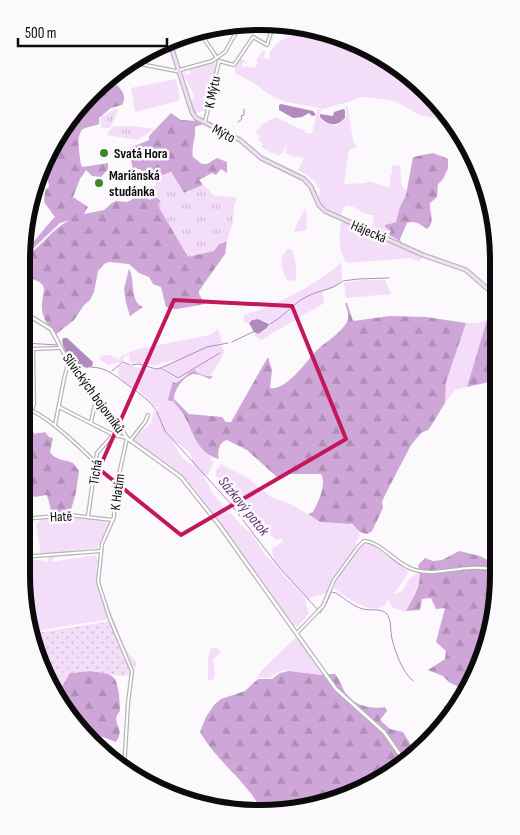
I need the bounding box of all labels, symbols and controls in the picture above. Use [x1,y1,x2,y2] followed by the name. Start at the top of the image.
[18,15,166,47] scale bar
[25,24,56,43] text: 500 m
[201,74,224,110] street label: K Mýtu
[209,120,238,147] street label: Mýto
[114,145,168,162] place label: Svatá Hora
[98,147,110,159] marker: Svatá Hora
[109,167,160,200] place label: Mariánská studánka
[93,177,105,189] marker: Mariánská studánka
[348,216,389,247] street label: Hájecká
[59,350,128,437] street label: Slivických bojovníků
[85,458,106,486] street label: Tichá
[107,473,128,512] street label: K Hatím
[214,473,274,540] water label: Sázkový potok
[49,507,73,526] street label: Hatě

